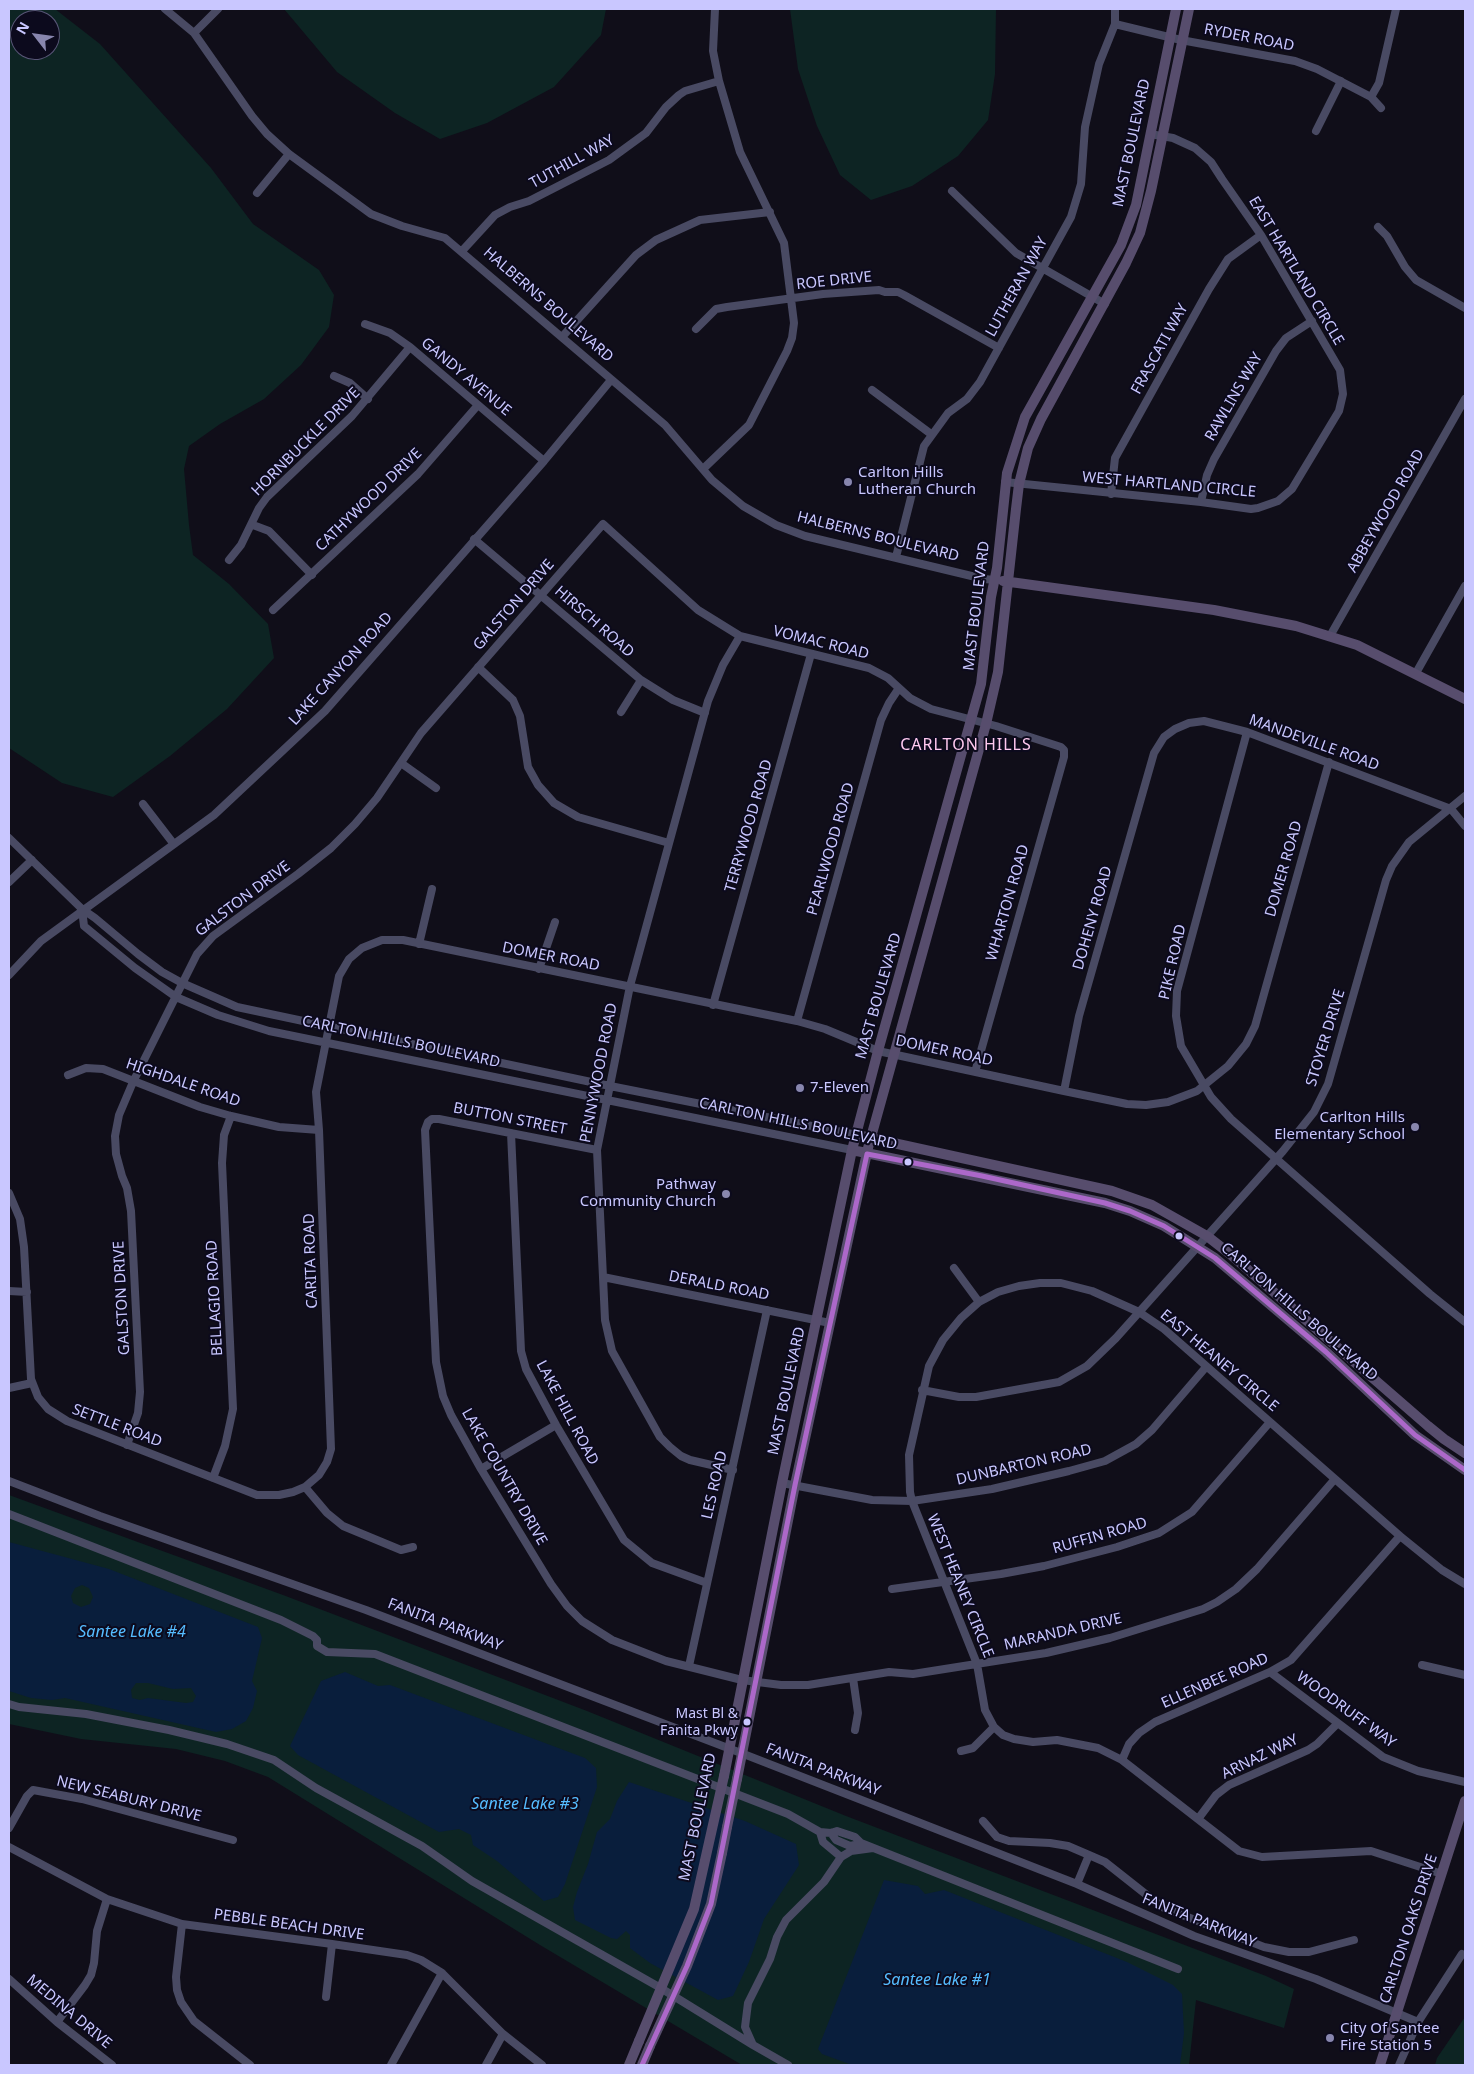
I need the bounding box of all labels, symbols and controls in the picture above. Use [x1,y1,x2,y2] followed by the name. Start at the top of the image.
[10,10,60,60] north arrow
[11,18,34,37] text: N
[1202,20,1296,56] street label: RYDER ROAD
[1110,77,1154,209] street label: MAST BOULEVARD
[527,131,617,193] street label: TUTHILL WAY
[1244,193,1348,349] street label: EAST HARTLAND CIRCLE
[982,234,1052,340] street label: LUTHERAN WAY
[479,244,617,366] street label: HALBERNS BOULEVARD
[795,268,873,294] street label: ROE DRIVE
[1128,301,1192,397] street label: FRASCATI WAY
[417,334,515,420] street label: GANDY AVENUE
[1201,350,1267,444] street label: RAWLINS WAY
[248,384,364,500] street label: HORNBUCKLE DRIVE
[312,445,426,555] street label: CATHYWOOD DRIVE
[1343,446,1429,576] street label: ABBEYWOOD ROAD
[858,464,976,499] place label: Carlton Hills Lutheran Church
[1081,468,1257,502] street label: WEST HARTLAND CIRCLE
[842,476,854,488] marker: Carlton Hills Lutheran Church
[795,508,961,566] street label: HALBERNS BOULEVARD
[960,540,994,672] street label: MAST BOULEVARD
[470,556,558,654] street label: GALSTON DRIVE
[551,583,637,661] street label: HIRSCH ROAD
[285,609,397,729] street label: LAKE CANYON ROAD
[771,622,871,664] street label: VOMAC ROAD
[1246,711,1382,775] street label: MANDEVILLE ROAD
[899,735,1033,755] district label: CARLTON HILLS
[721,758,777,894] street label: TERRYWOOD ROAD
[803,781,859,917] street label: PEARLWOOD ROAD
[1262,819,1306,919] street label: DOMER ROAD
[983,843,1033,963] street label: WHARTON ROAD
[192,857,294,941] street label: GALSTON DRIVE
[1070,864,1116,972] street label: DOHENY ROAD
[1156,922,1190,1002] street label: PIKE ROAD
[852,931,906,1061] street label: MAST BOULEVARD
[501,939,601,975] street label: DOMER ROAD
[1303,987,1349,1089] street label: STOYER DRIVE
[577,1002,621,1144] street label: PENNYWOOD ROAD
[300,1012,502,1072] street label: CARLTON HILLS BOULEVARD
[894,1032,994,1070] street label: DOMER ROAD
[123,1055,243,1111] street label: HIGHDALE ROAD
[810,1079,869,1097] place label: 7-Eleven
[794,1082,806,1094] marker: 7-Eleven
[697,1094,899,1154] street label: CARLTON HILLS BOULEVARD
[452,1099,568,1139] street label: BUTTON STREET
[1274,1109,1405,1144] place label: Carlton Hills Elementary School
[1409,1121,1421,1133] marker: Carlton Hills Elementary School
[903,1157,913,1167] unlabelled marker
[580,1176,716,1211] place label: Pathway Community Church
[720,1188,732,1200] marker: Pathway Community Church
[300,1213,322,1309] street label: CARITA ROAD
[1174,1231,1184,1241] unlabelled marker
[1217,1239,1381,1385] street label: CARLTON HILLS BOULEVARD
[110,1240,134,1356] street label: GALSTON DRIVE
[203,1240,227,1356] street label: BELLAGIO ROAD
[667,1267,771,1305] street label: DERALD ROAD
[1156,1306,1282,1416] street label: EAST HEANEY CIRCLE
[765,1325,809,1457] street label: MAST BOULEVARD
[532,1358,602,1468] street label: LAKE HILL ROAD
[69,1401,165,1451] street label: SETTLE ROAD
[457,1405,551,1549] street label: LAKE COUNTRY DRIVE
[955,1441,1093,1489] street label: DUNBARTON ROAD
[698,1449,732,1521] street label: LES ROAD
[923,1511,997,1661] street label: WEST HEANEY CIRCLE
[1051,1514,1149,1558] street label: RUFFIN ROAD
[385,1595,505,1655] street label: FANITA PARKWAY
[1002,1610,1124,1654] street label: MARANDA DRIVE
[78,1622,186,1642] water label: Santee Lake #4
[1159,1649,1271,1713] street label: ELLENBEE ROAD
[1293,1668,1399,1752] street label: WOODRUFF WAY
[660,1706,738,1738] place label: Mast Bl & Fanita Pkwy
[742,1717,752,1727] marker: Mast Bl & Fanita Pkwy
[1219,1731,1301,1783] street label: ARNAZ WAY
[763,1740,883,1800] street label: FANITA PARKWAY
[676,1751,720,1883] street label: MAST BOULEVARD
[55,1772,203,1826] street label: NEW SEABURY DRIVE
[471,1794,579,1814] water label: Santee Lake #3
[1376,1852,1442,2006] street label: CARLTON OAKS DRIVE
[1139,1890,1259,1952] street label: FANITA PARKWAY
[213,1906,365,1944] street label: PEBBLE BEACH DRIVE
[883,1970,991,1990] water label: Santee Lake #1
[23,1971,115,2053] street label: MEDINA DRIVE
[1340,2020,1439,2055] place label: City Of Santee Fire Station 5
[1324,2032,1336,2044] marker: City Of Santee Fire Station 5

